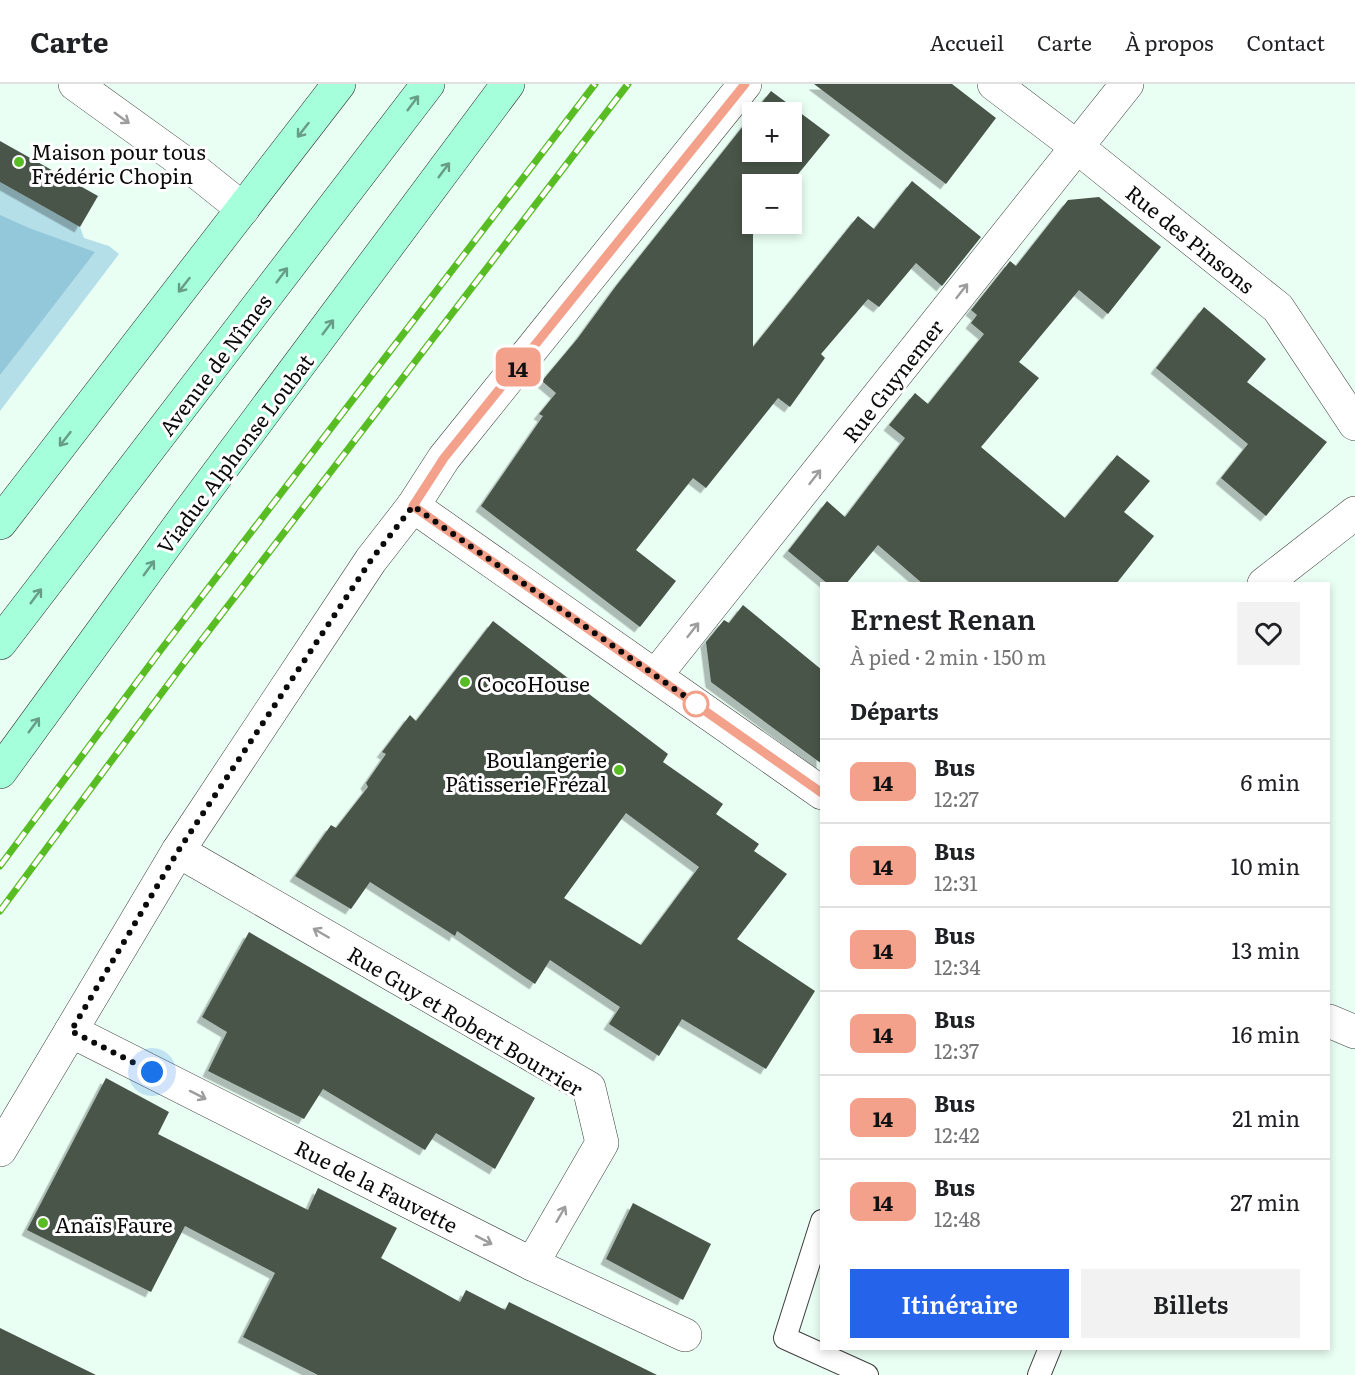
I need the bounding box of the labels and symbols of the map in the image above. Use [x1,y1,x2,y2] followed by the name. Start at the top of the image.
[407,96,419,112] one-way arrow
[114,112,130,124] one-way arrow
[297,122,310,138] one-way arrow
[31,135,206,190] place label: Maison pour tous Frédéric Chopin
[12,155,26,169] marker: Maison pour tous Frédéric Chopin
[438,163,451,179] one-way arrow
[1120,176,1262,300] street label: Rue des Pinsons
[276,267,289,283] one-way arrow
[178,276,191,292] one-way arrow
[956,284,969,300] one-way arrow
[150,287,278,441] street label: Avenue de Nîmes
[834,312,950,448] street label: Rue Guynemer
[322,319,334,335] one-way arrow
[148,346,320,560] street label: Viaduc Alphonse Loubat
[491,348,545,386] line badge: 14
[59,431,72,447] one-way arrow
[808,469,821,485] one-way arrow
[143,560,155,576] one-way arrow
[29,589,42,605] one-way arrow
[687,622,700,638] one-way arrow
[477,667,590,698] place label: CocoHouse
[458,675,472,689] marker: CocoHouse
[683,691,709,717] unlabelled marker
[28,718,41,734] one-way arrow
[445,743,607,798] place label: Boulangerie Pâtisserie Frézal
[612,763,626,777] marker: Boulangerie Pâtisserie Frézal
[313,927,330,939] one-way arrow
[342,937,590,1103] street label: Rue Guy et Robert Bourrier
[137,1057,167,1087] your location
[189,1089,206,1101] one-way arrow
[290,1131,464,1239] street label: Rue de la Fauvette
[556,1205,568,1222] one-way arrow
[55,1208,173,1239] place label: Anaïs Faure
[36,1216,50,1230] marker: Anaïs Faure
[475,1235,493,1246] one-way arrow

